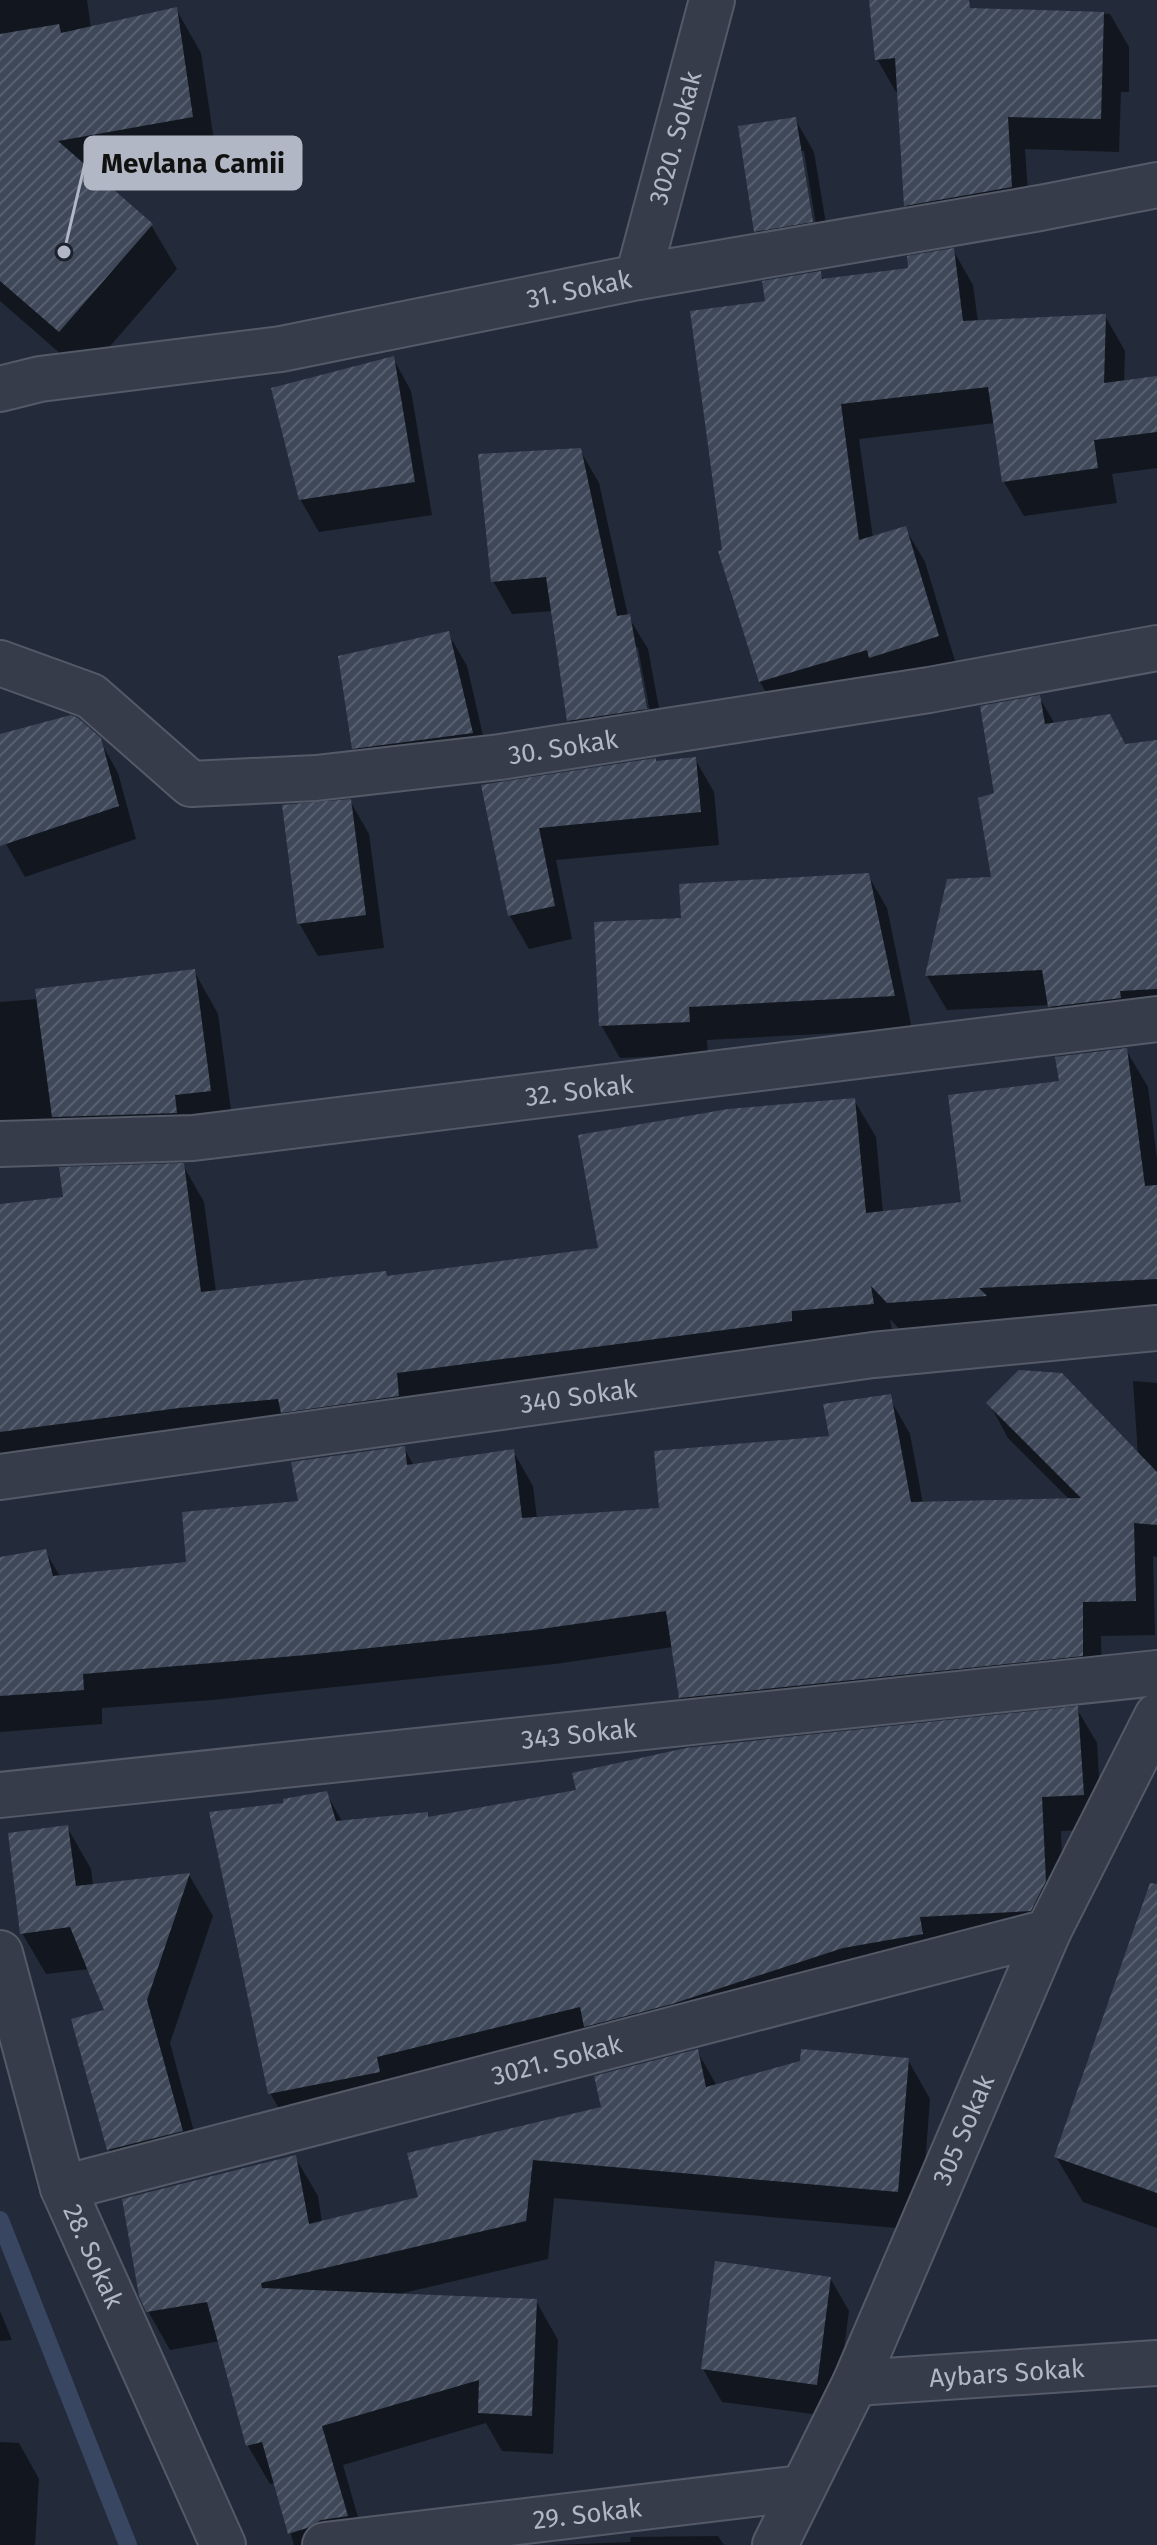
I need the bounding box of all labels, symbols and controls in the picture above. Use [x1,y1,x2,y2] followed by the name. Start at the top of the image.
[642,67,708,208] street label: 3020. Sokak
[85,137,301,189] callout: Mevlana Camii
[101,147,285,180] text: Mevlana Camii
[524,263,635,315] street label: 31. Sokak
[506,723,621,771] street label: 30. Sokak
[523,1068,635,1112] street label: 32. Sokak
[518,1373,640,1420] street label: 340 Sokak
[520,1712,639,1755] street label: 343 Sokak
[488,2028,626,2092] street label: 3021. Sokak
[926,2069,1001,2190] street label: 305 Sokak
[57,2200,130,2313] street label: 28. Sokak
[928,2352,1086,2394] street label: Aybars Sokak
[531,2492,644,2536] street label: 29. Sokak

